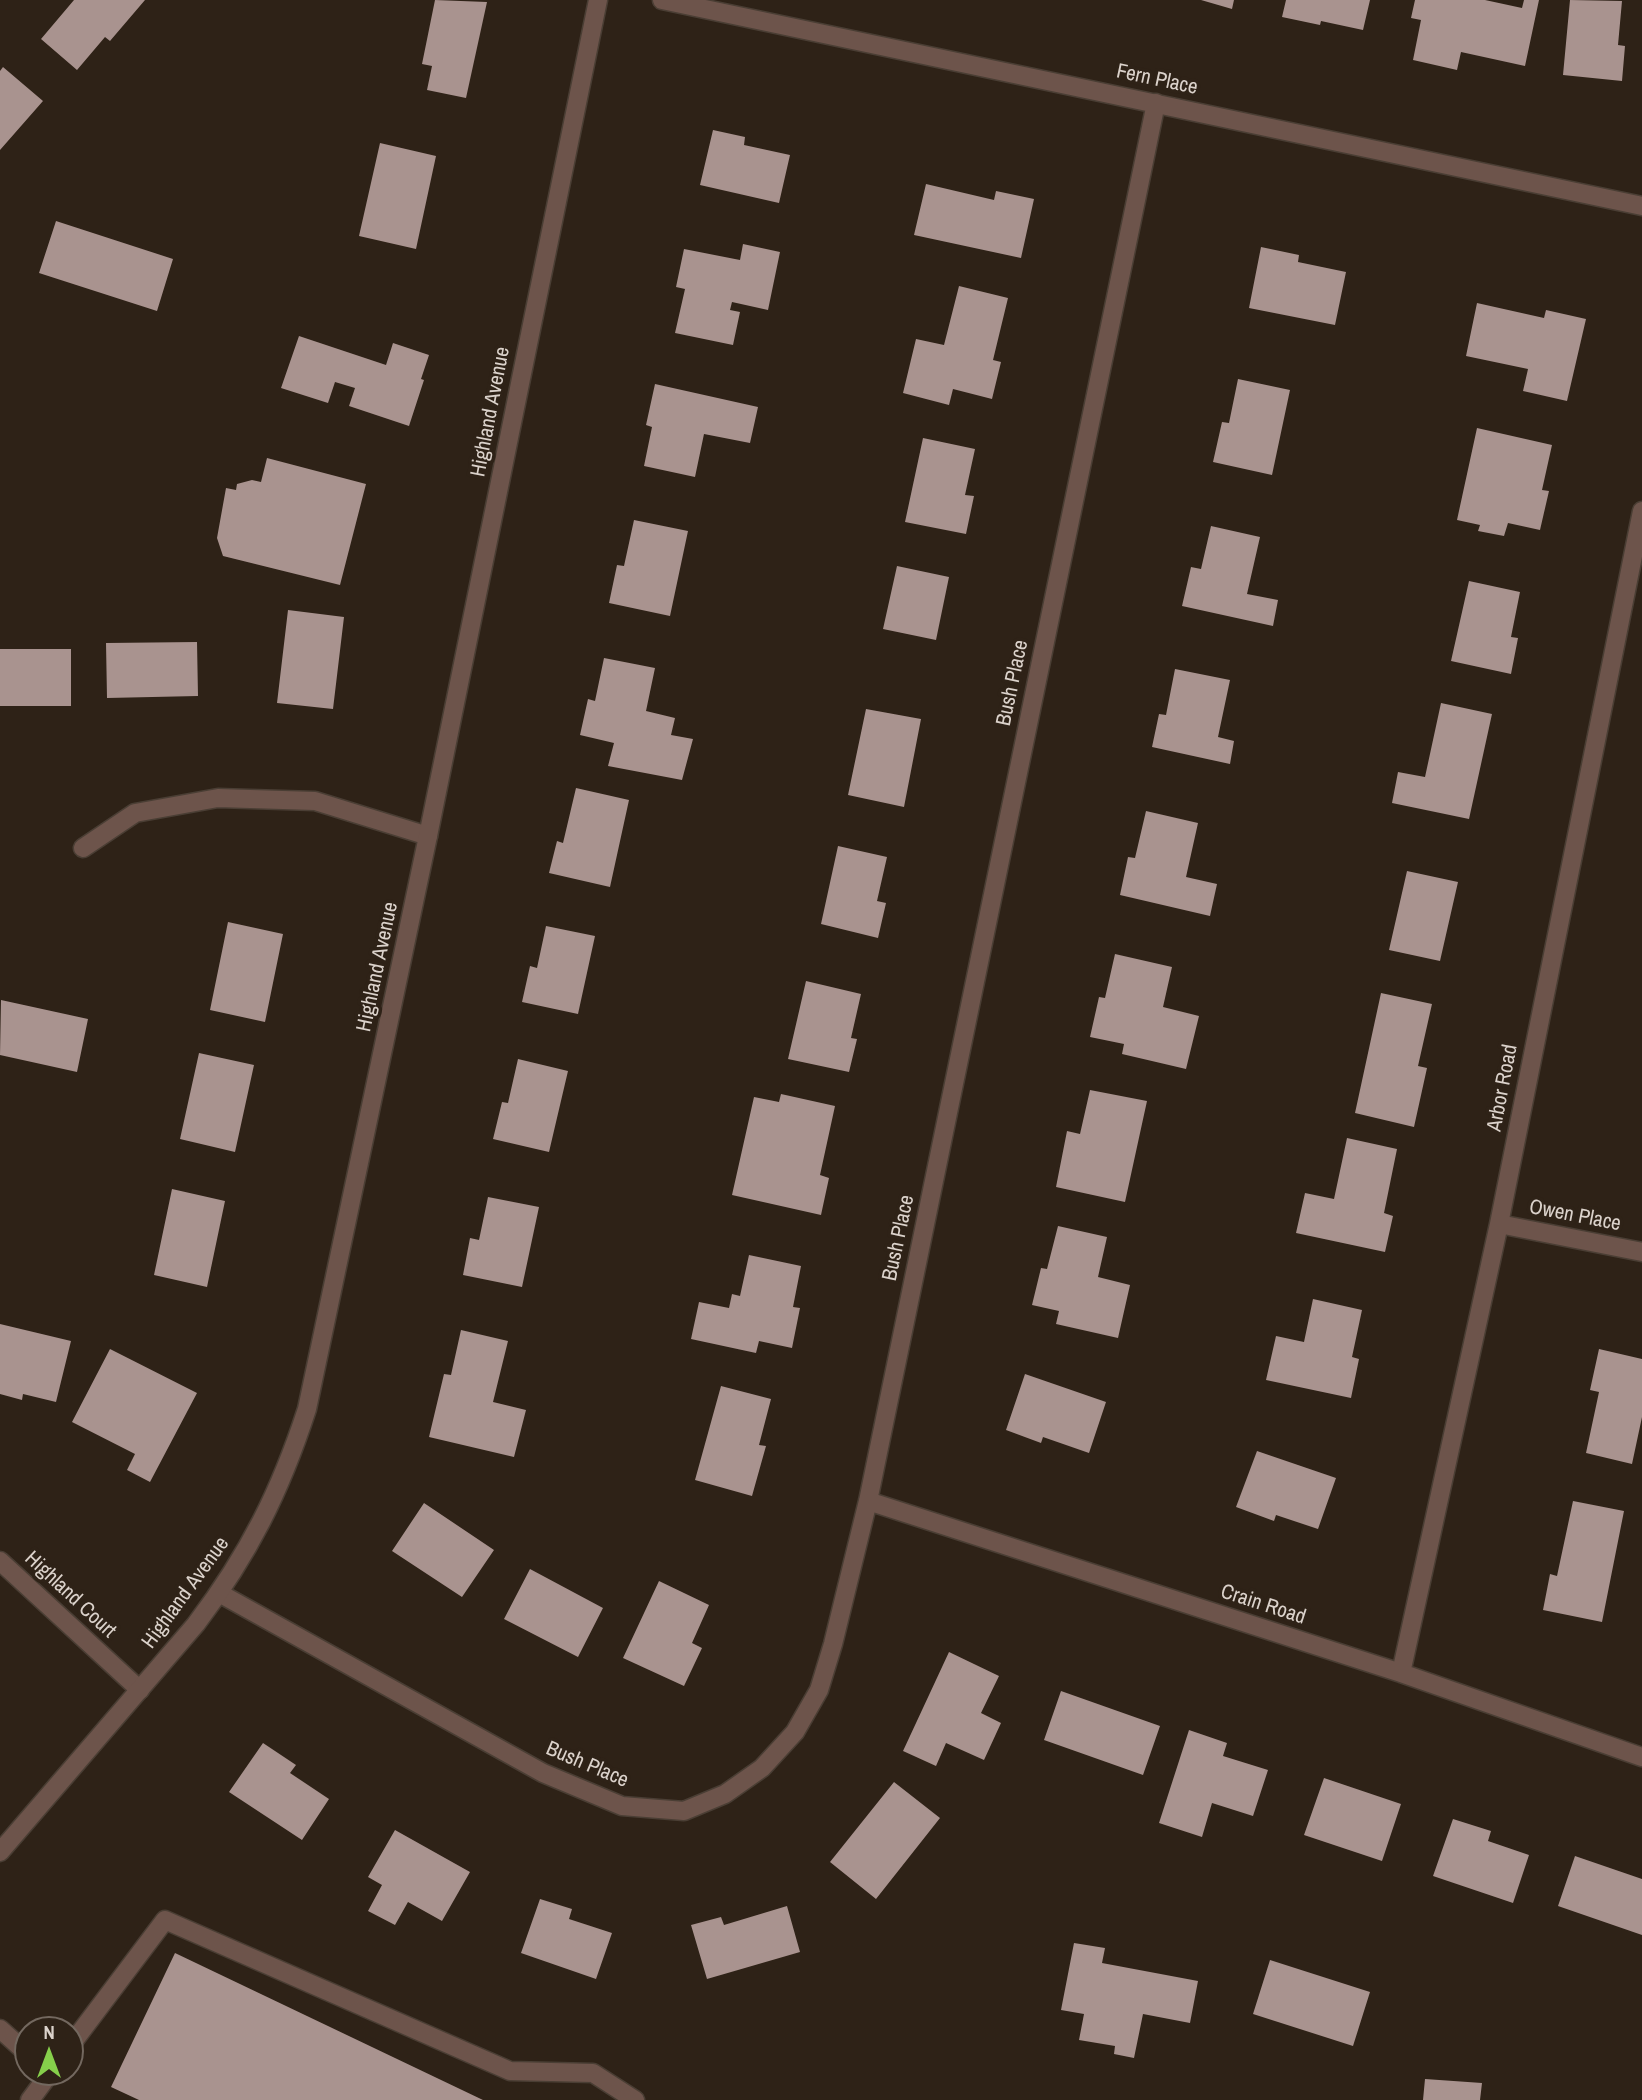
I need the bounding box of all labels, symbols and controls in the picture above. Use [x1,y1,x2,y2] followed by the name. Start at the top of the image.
[1114,59,1200,101] street label: Fern Place
[466,345,516,479] street label: Highland Avenue
[992,638,1034,728] street label: Bush Place
[352,900,404,1034] street label: Highland Avenue
[1482,1042,1524,1134] street label: Arbor Road
[878,1193,920,1283] street label: Bush Place
[1527,1195,1623,1237] street label: Owen Place
[137,1532,235,1654] street label: Highland Avenue
[19,1546,121,1644] street label: Highland Court
[1217,1579,1309,1631] street label: Crain Road
[542,1736,632,1794] street label: Bush Place
[14,2016,84,2086] north arrow
[43,2019,55,2045] text: N

